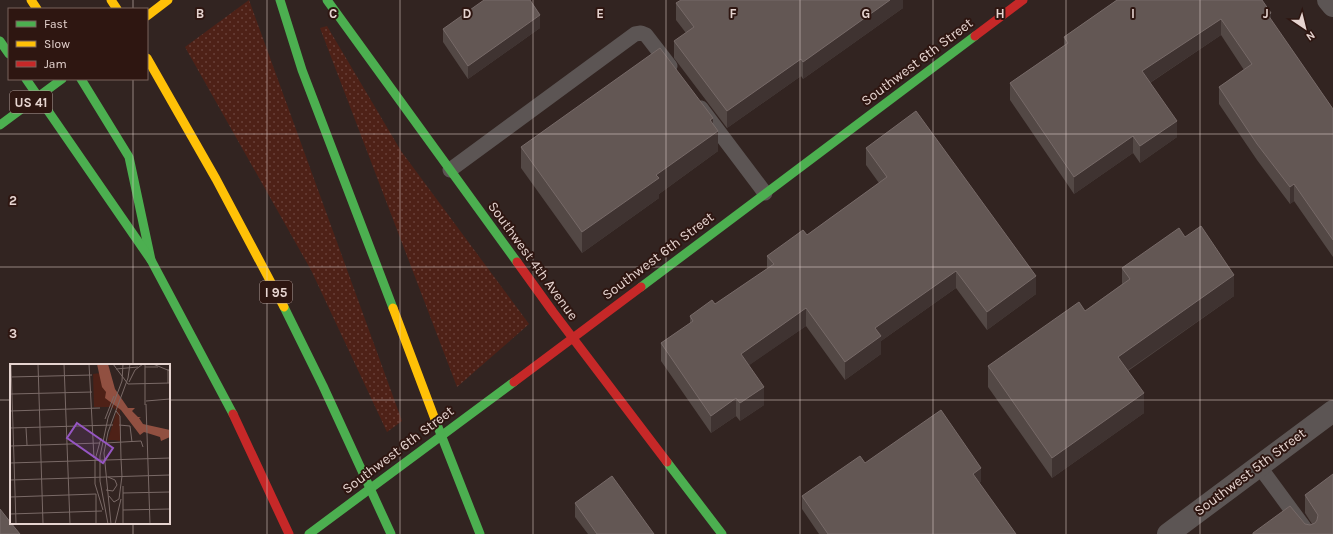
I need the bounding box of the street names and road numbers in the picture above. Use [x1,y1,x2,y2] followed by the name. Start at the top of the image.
[858,15,976,109] street label: Southwest 6th Street
[10,91,52,113] road number: US 41
[484,198,582,324] street label: Southwest 4th Avenue
[599,209,717,303] street label: Southwest 6th Street
[260,281,292,303] road number: I 95
[339,403,457,497] street label: Southwest 6th Street
[1191,425,1309,519] street label: Southwest 5th Street

